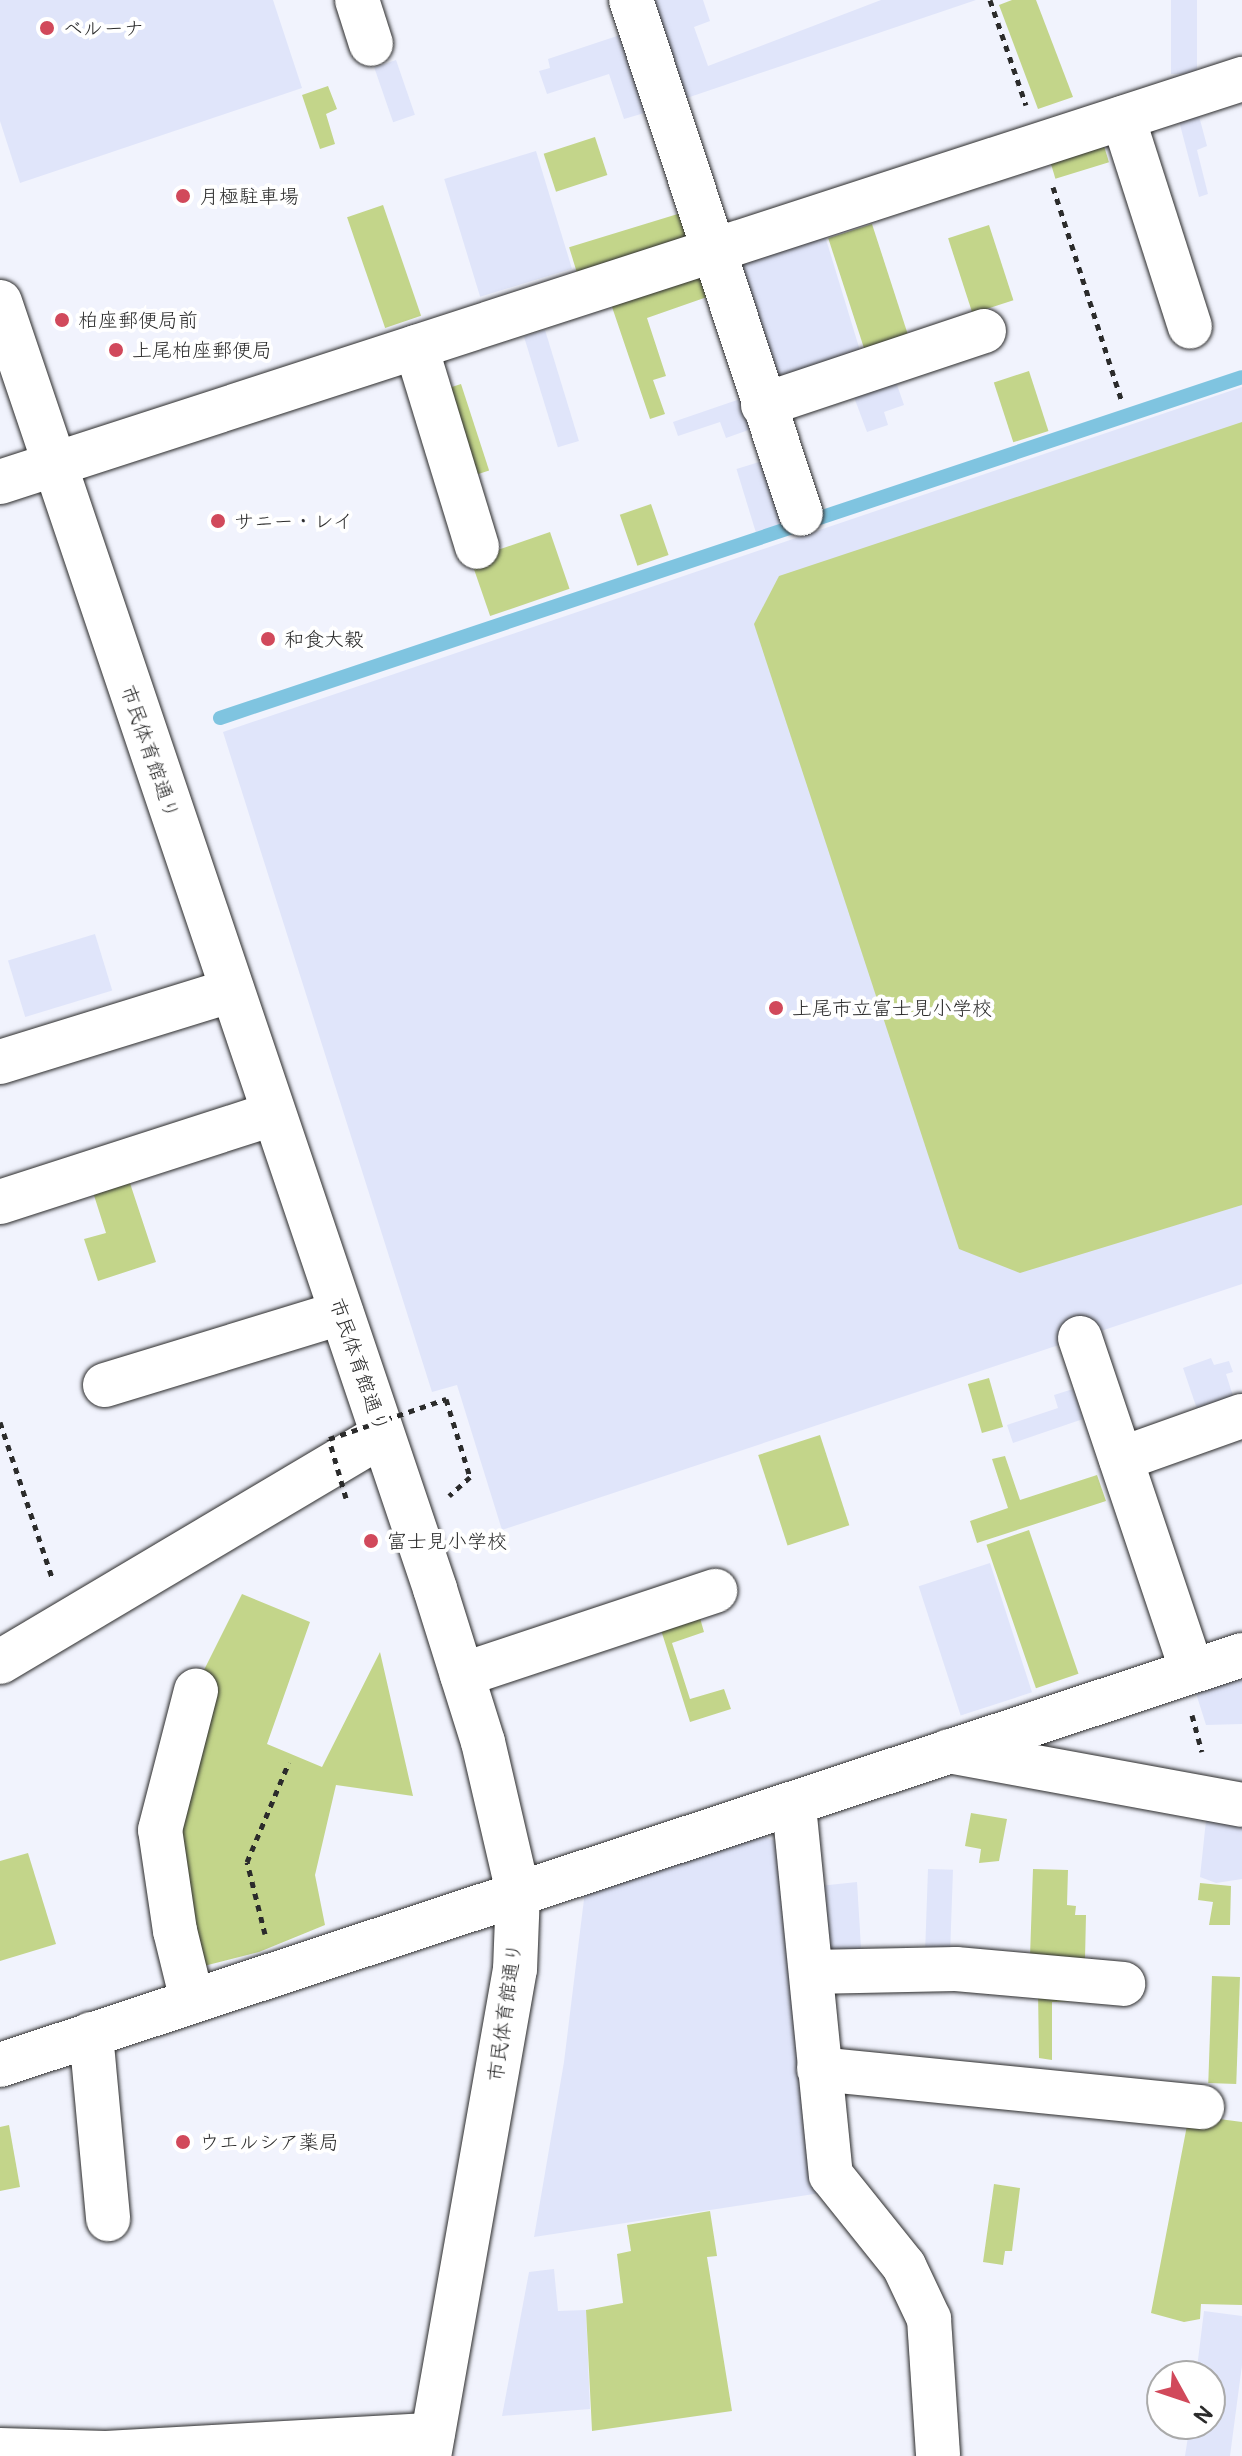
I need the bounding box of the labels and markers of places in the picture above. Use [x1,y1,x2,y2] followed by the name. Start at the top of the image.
[63,16,144,40] place label: ベルーナ
[38,19,56,37] marker: ベルーナ
[199,184,299,208] place label: 月極駐車場
[174,187,192,205] marker: 月極駐車場
[78,308,198,332] place label: 柏座郵便局前
[53,311,71,329] marker: 柏座郵便局前
[132,338,272,362] place label: 上尾柏座郵便局
[107,341,125,359] marker: 上尾柏座郵便局
[234,509,354,533] place label: サニー・レイ
[209,512,227,530] marker: サニー・レイ
[284,627,364,651] place label: 和食大穀
[259,630,277,648] marker: 和食大穀
[792,996,992,1020] place label: 上尾市立富士見小学校
[767,999,785,1017] marker: 上尾市立富士見小学校
[387,1529,507,1553] place label: 富士見小学校
[362,1532,380,1550] marker: 富士見小学校
[199,2130,339,2154] place label: ウエルシア薬局
[174,2133,192,2151] marker: ウエルシア薬局

